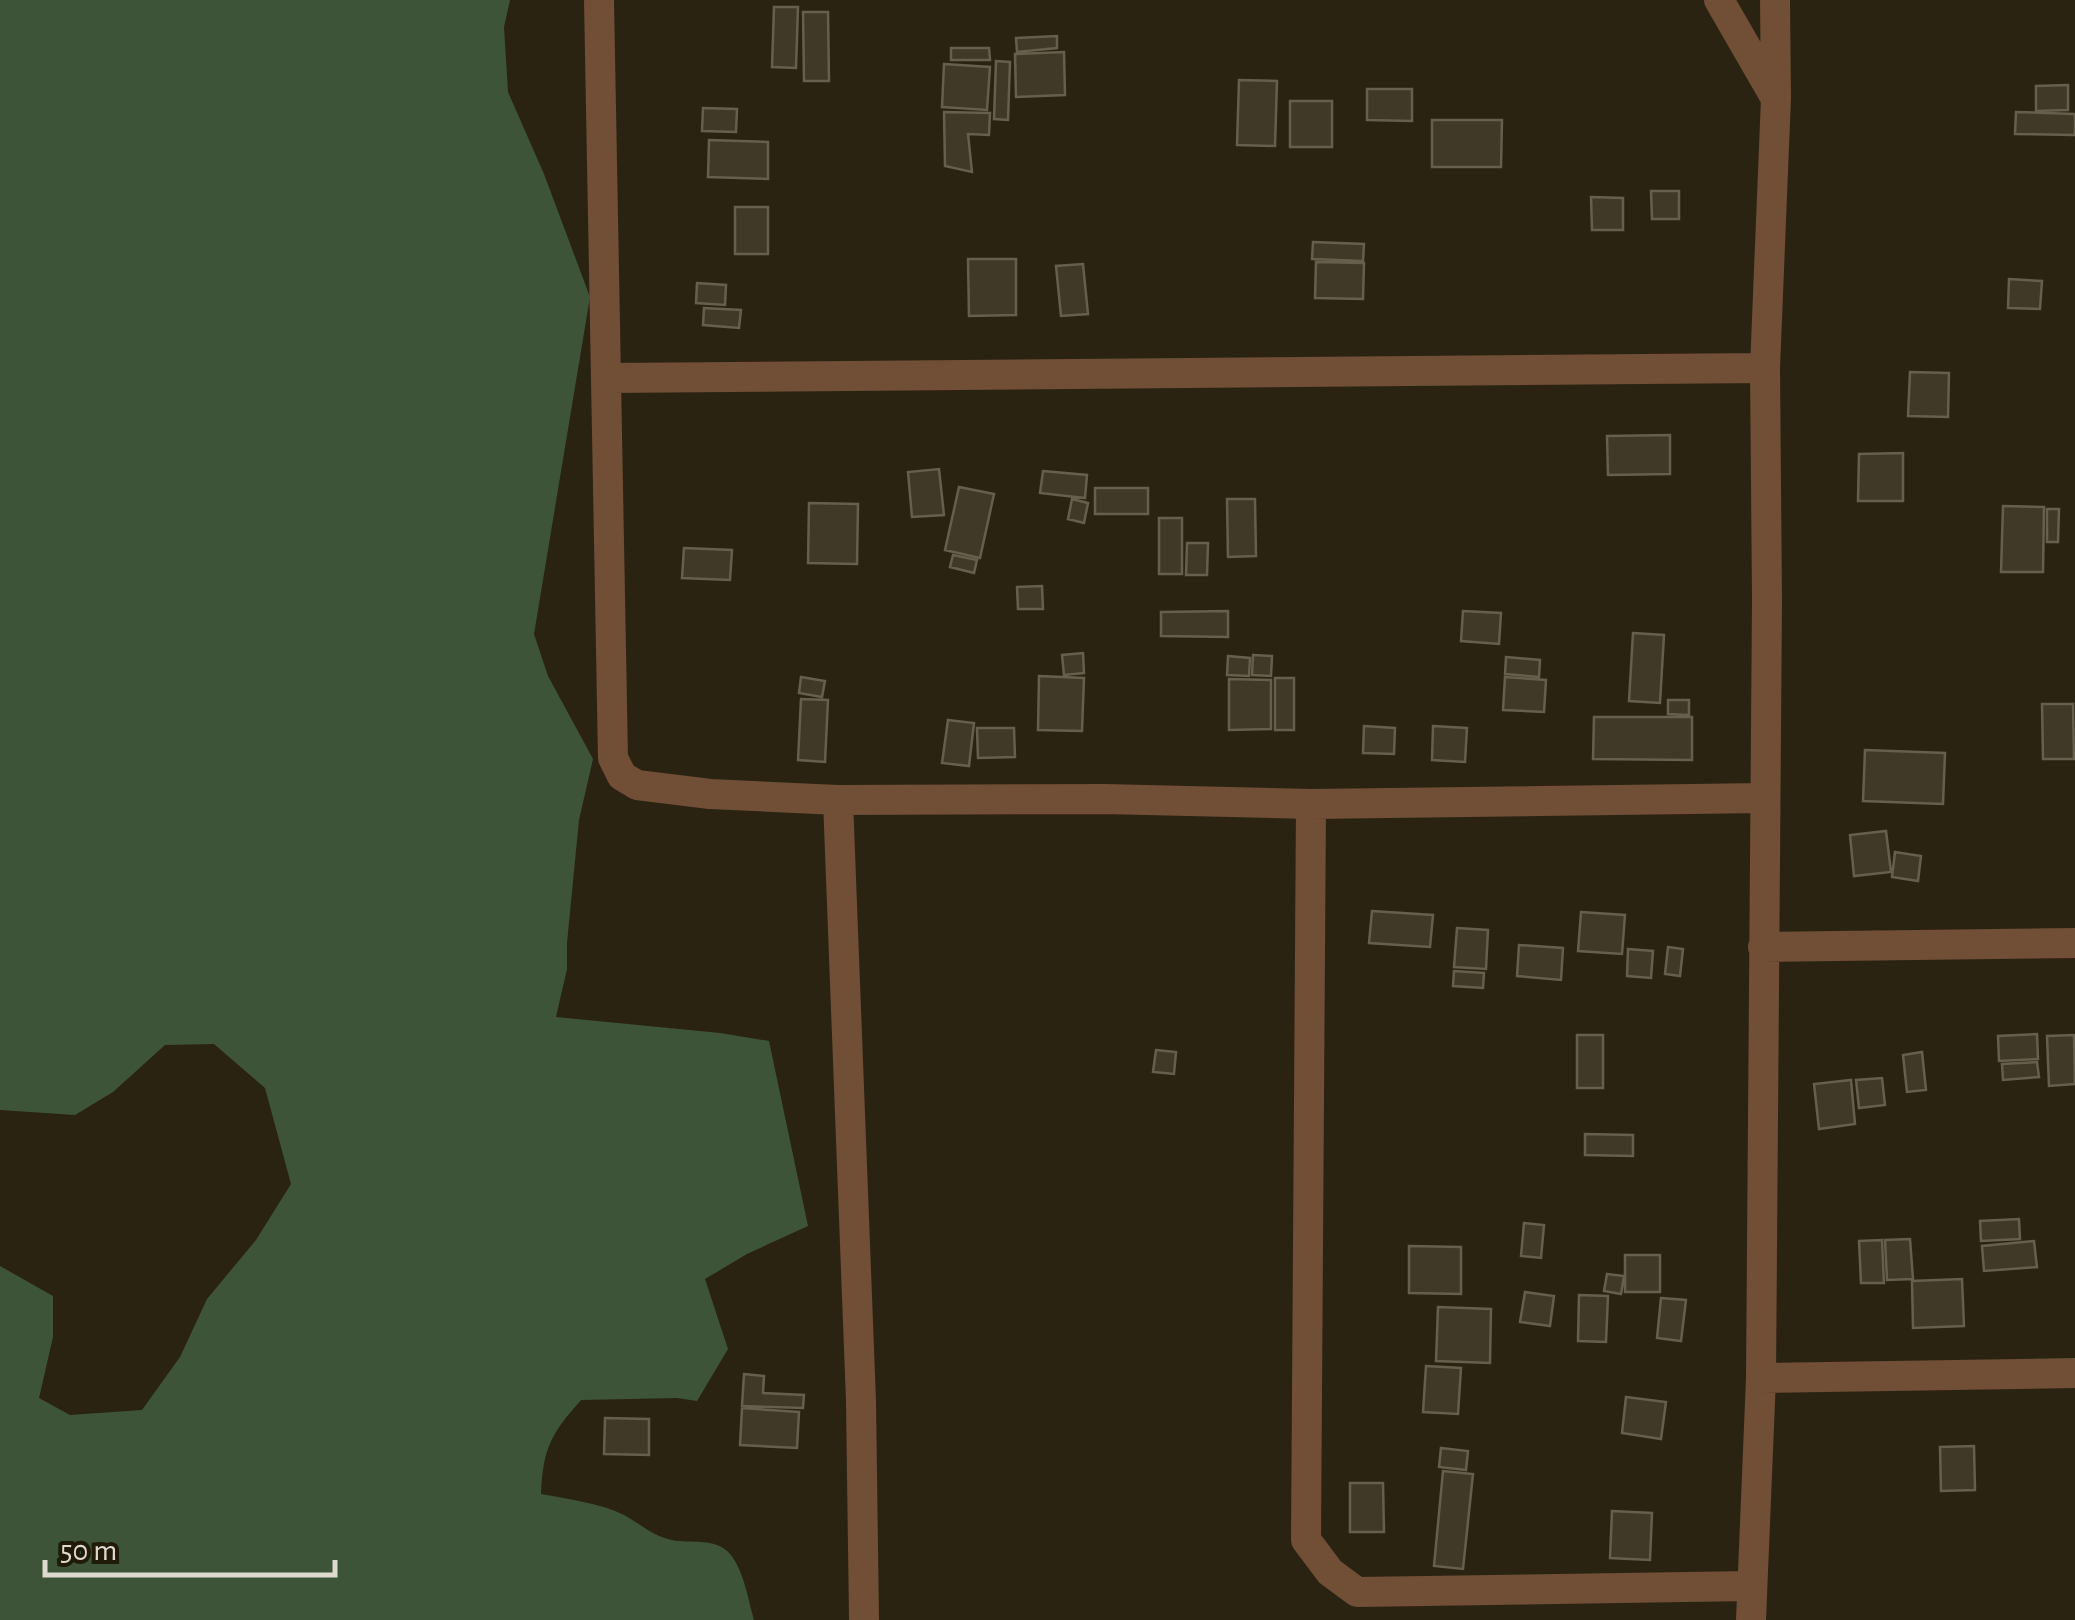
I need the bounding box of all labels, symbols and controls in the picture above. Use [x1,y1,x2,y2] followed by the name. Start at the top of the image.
[45,1515,335,1577] scale bar
[60,1536,117,1566] text: 50 m

